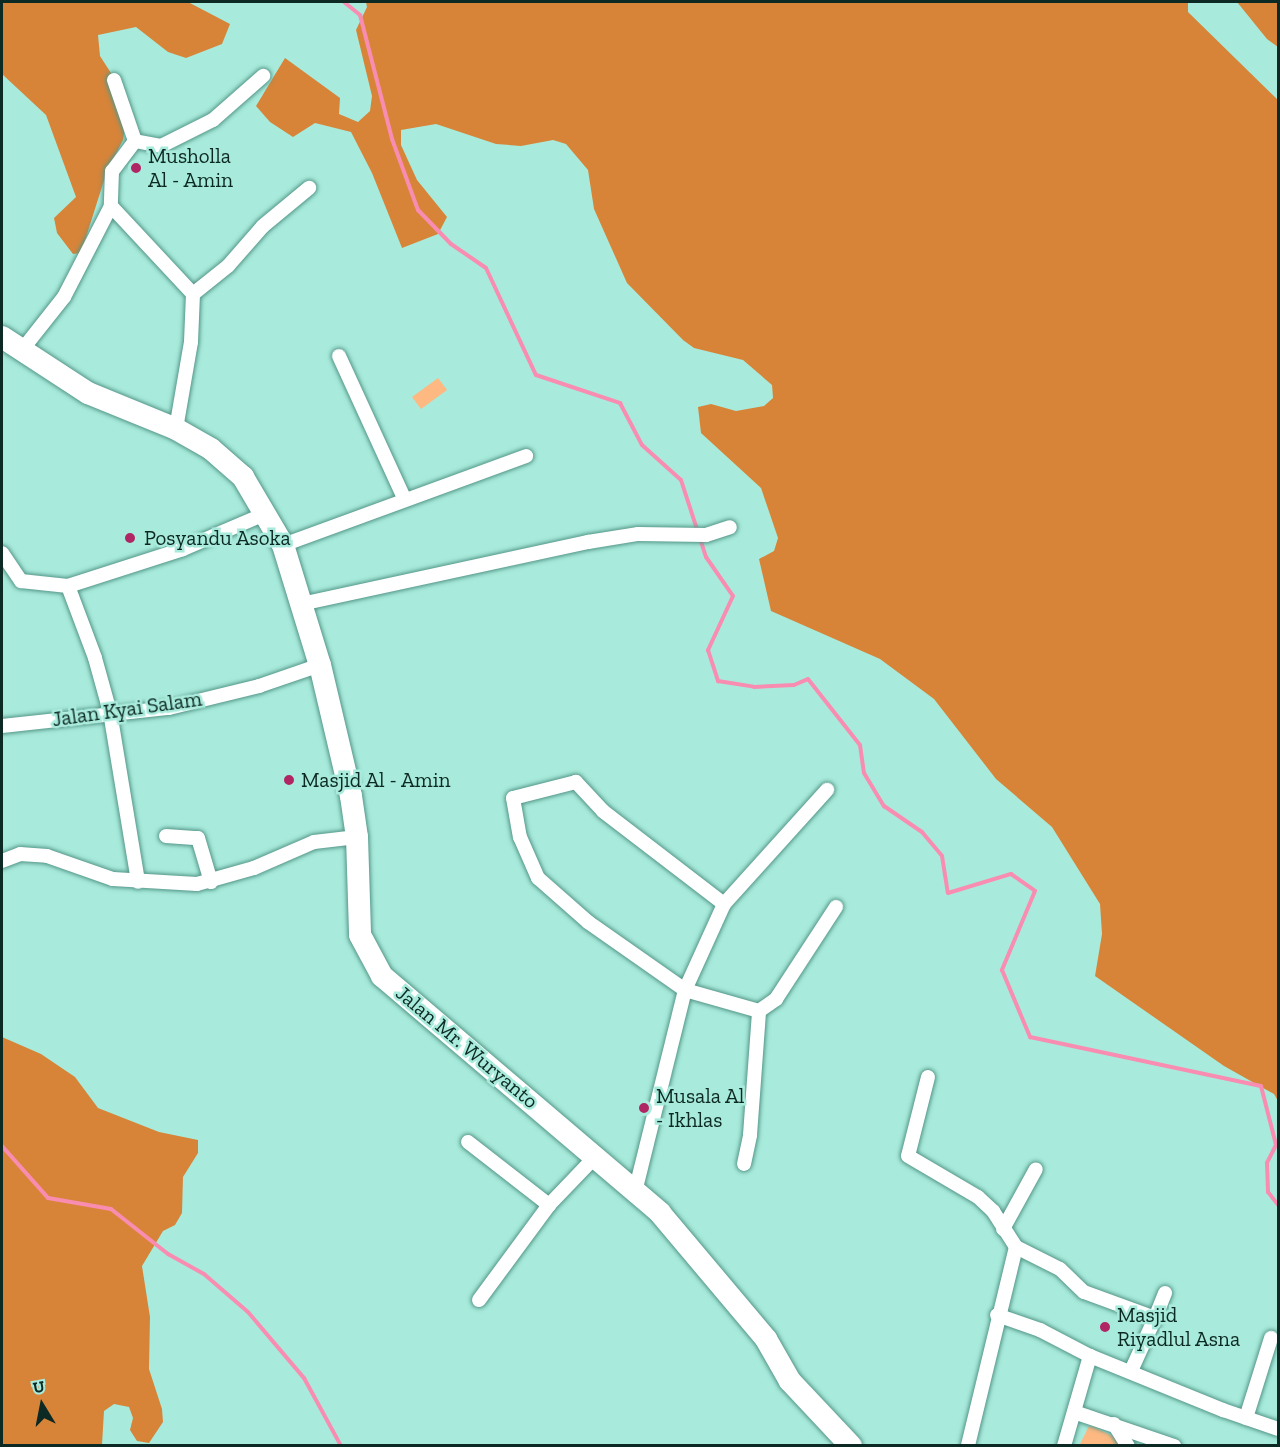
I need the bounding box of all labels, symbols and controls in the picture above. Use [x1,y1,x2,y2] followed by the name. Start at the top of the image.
[148,143,234,193] place label: Musholla Al - Amin
[129,161,143,175] marker: Musholla Al - Amin
[144,525,291,551] place label: Posyandu Asoka
[121,529,139,547] marker: Posyandu Asoka
[51,686,203,732] street label: Jalan Kyai Salam
[301,767,452,793] place label: Masjid Al - Amin
[282,773,296,787] marker: Masjid Al - Amin
[390,980,544,1114] street label: Jalan Mr. Wuryanto
[656,1083,745,1133] place label: Musala Al - Ikhlas
[637,1101,651,1115] marker: Musala Al - Ikhlas
[1117,1302,1241,1352] place label: Masjid Riyadlul Asna
[1098,1320,1112,1334] marker: Masjid Riyadlul Asna
[12,1375,72,1435] north arrow
[31,1376,46,1397] text: U

